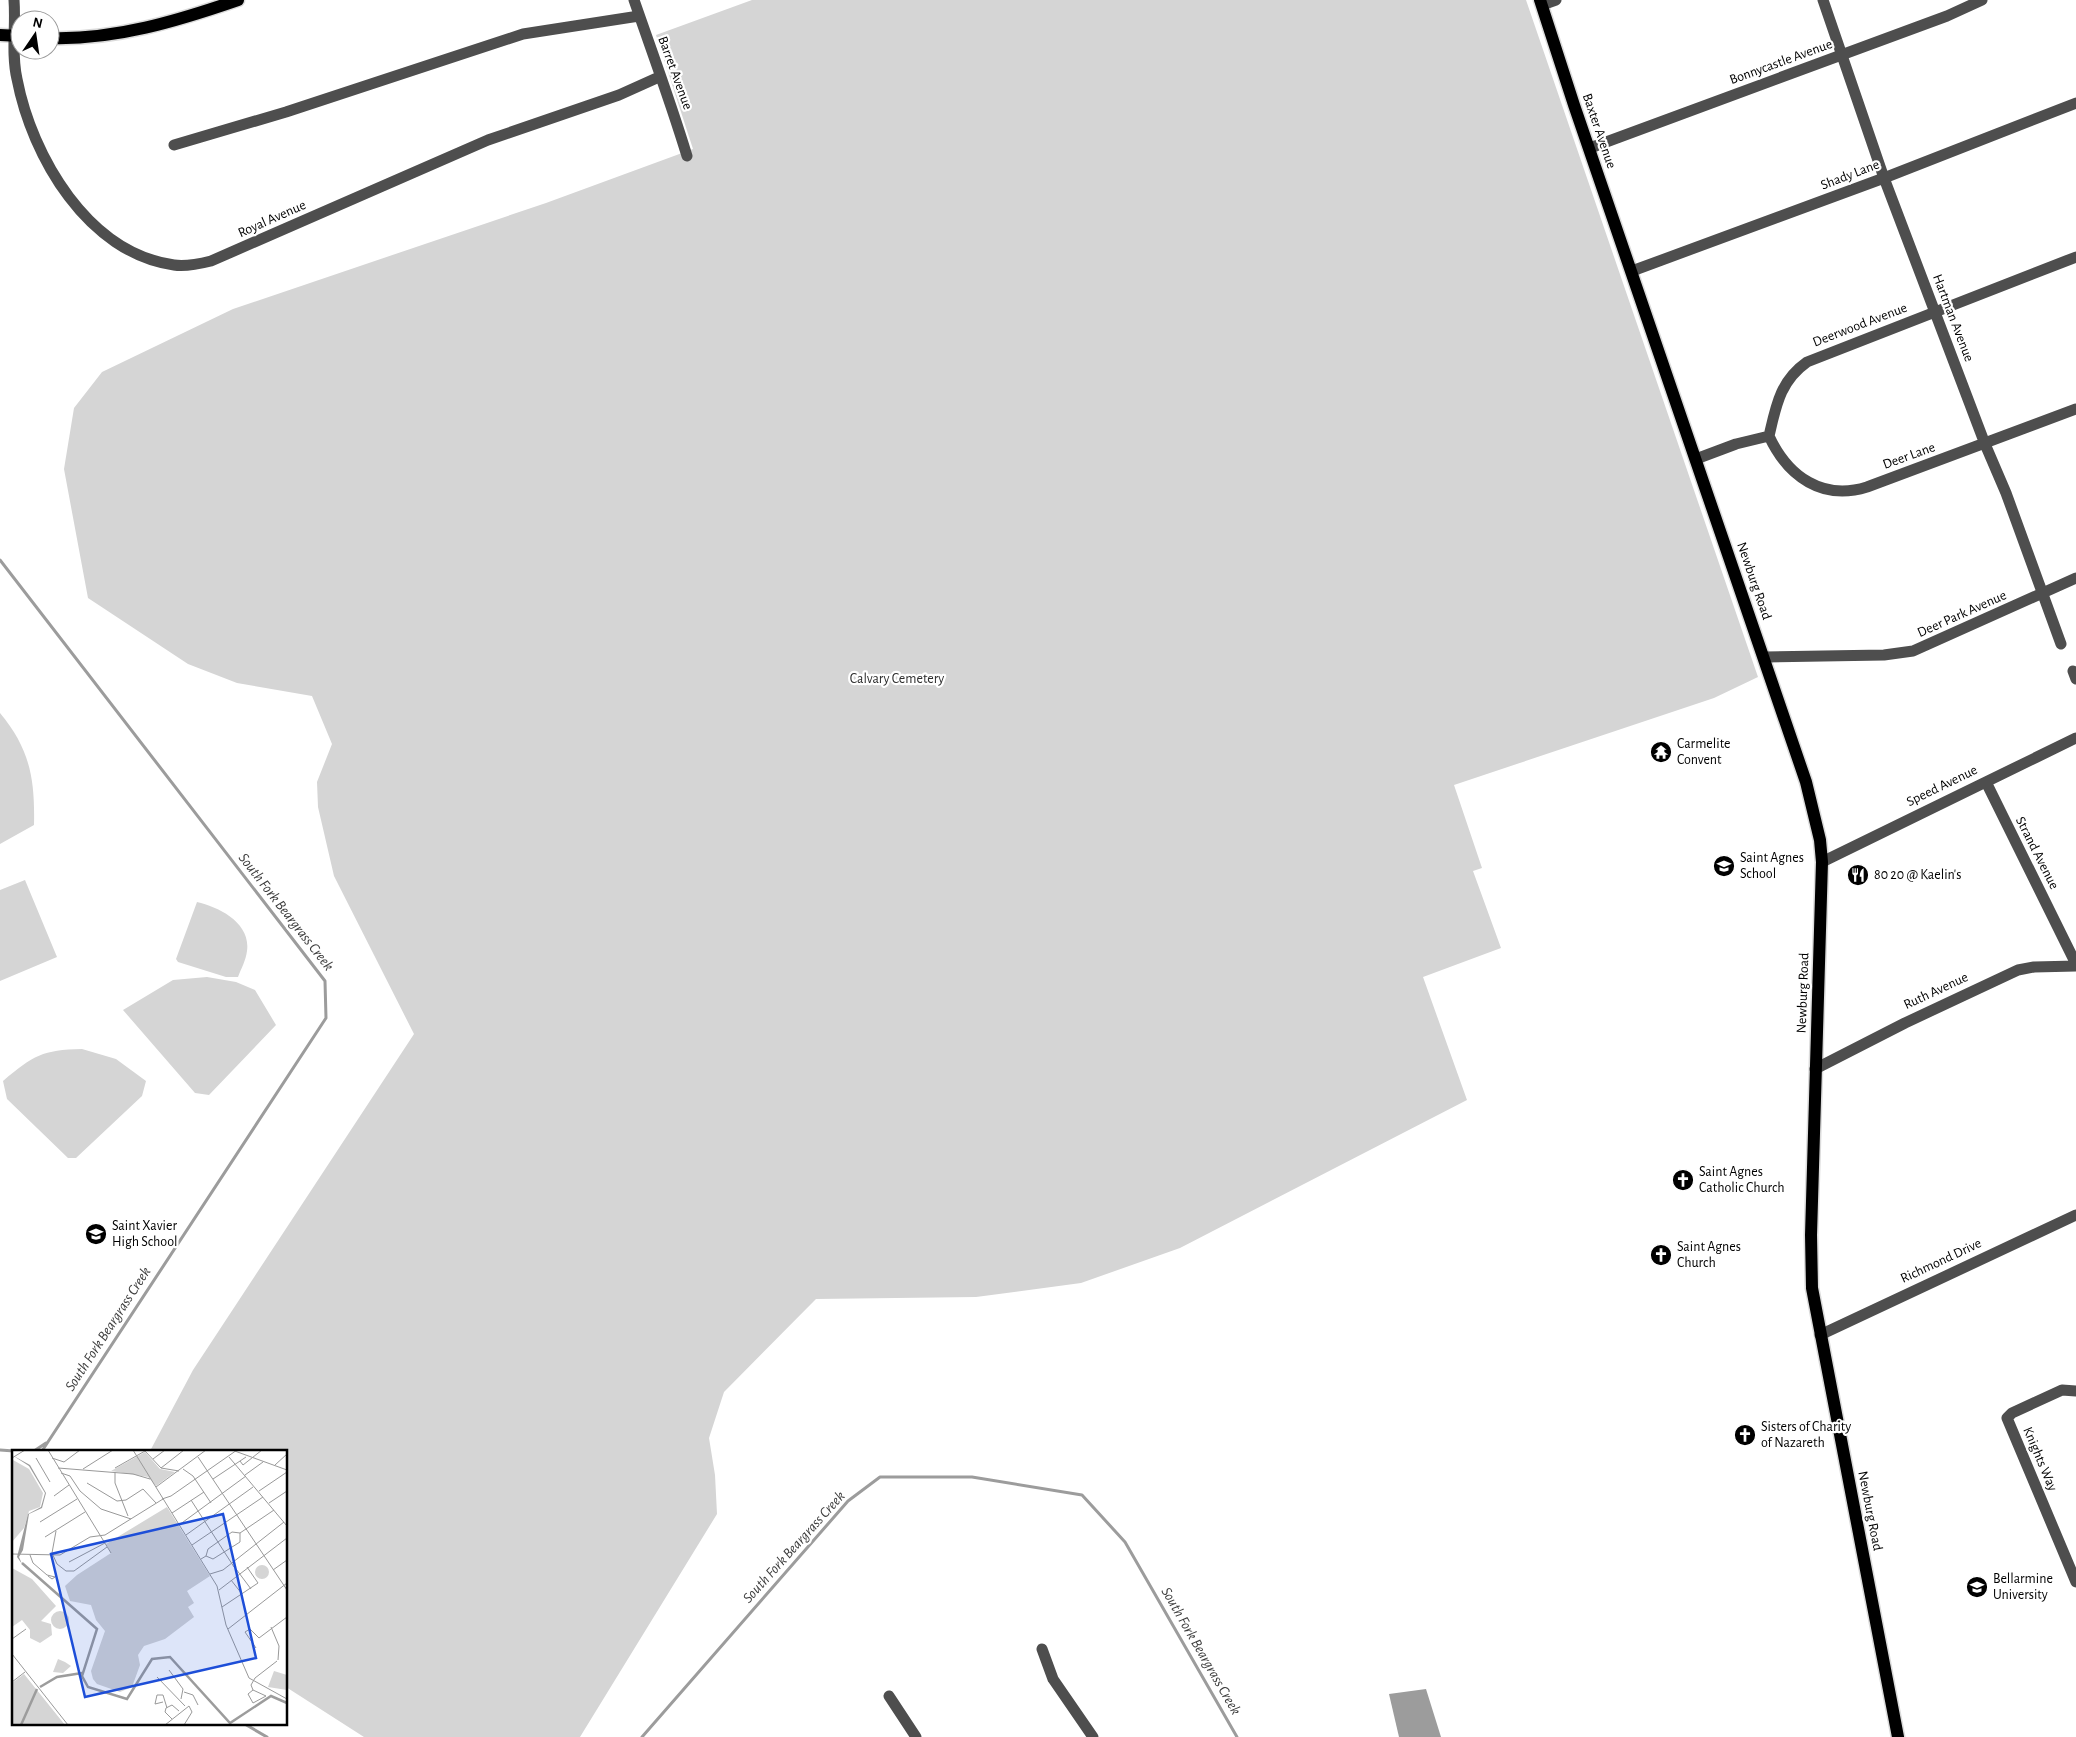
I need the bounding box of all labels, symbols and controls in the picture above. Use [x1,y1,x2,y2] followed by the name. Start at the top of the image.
[10,10,60,60] north arrow
[31,15,44,31] text: N
[655,34,695,112] street label: Barret Avenue
[1728,37,1834,87] street label: Bonnycastle Avenue
[1580,92,1618,170] street label: Baxter Avenue
[1819,157,1881,193] street label: Shady Lane
[236,198,308,240] street label: Royal Avenue
[1930,272,1976,364] street label: Hartman Avenue
[1811,301,1909,349] street label: Deerwood Avenue
[1881,440,1937,472] street label: Deer Lane
[1734,540,1774,622] street label: Newburg Road
[1915,588,2009,640] street label: Deer Park Avenue
[850,672,944,686] park label: Calvary Cemetery
[1677,737,1730,767] place label: Carmelite Convent
[1649,740,1673,764] temple icon: Carmelite Convent
[1904,763,1980,809] street label: Speed Avenue
[2013,814,2061,892] street label: Strand Avenue
[236,850,336,974] water label: South Fork Beargrass Creek
[1740,851,1804,881] place label: Saint Agnes School
[1712,854,1736,878] school or university icon: Saint Agnes School
[1846,863,1870,887] restaurant icon: 80 20 @ Kaelin's
[1874,868,1961,882] place label: 80 20 @ Kaelin's
[1795,952,1811,1034] street label: Newburg Road
[1902,970,1970,1012] street label: Ruth Avenue
[1699,1165,1785,1195] place label: Saint Agnes Catholic Church
[1671,1168,1695,1192] church icon: Saint Agnes Catholic Church
[112,1219,178,1249] place label: Saint Xavier High School
[84,1222,108,1246] school or university icon: Saint Xavier High School
[1898,1236,1984,1286] street label: Richmond Drive
[1677,1240,1741,1270] place label: Saint Agnes Church
[1649,1243,1673,1267] church icon: Saint Agnes Church
[62,1264,154,1394] water label: South Fork Beargrass Creek
[1761,1420,1851,1450] place label: Sisters of Charity of Nazareth
[1733,1423,1757,1447] church icon: Sisters of Charity of Nazareth
[2020,1425,2060,1493] street label: Knights Way
[12,1450,288,1724] inset map
[1855,1470,1885,1552] street label: Newburg Road
[740,1488,848,1606] water label: South Fork Beargrass Creek
[1993,1572,2053,1602] place label: Bellarmine University
[1965,1575,1989,1599] school or university icon: Bellarmine University
[1158,1585,1244,1717] water label: South Fork Beargrass Creek

